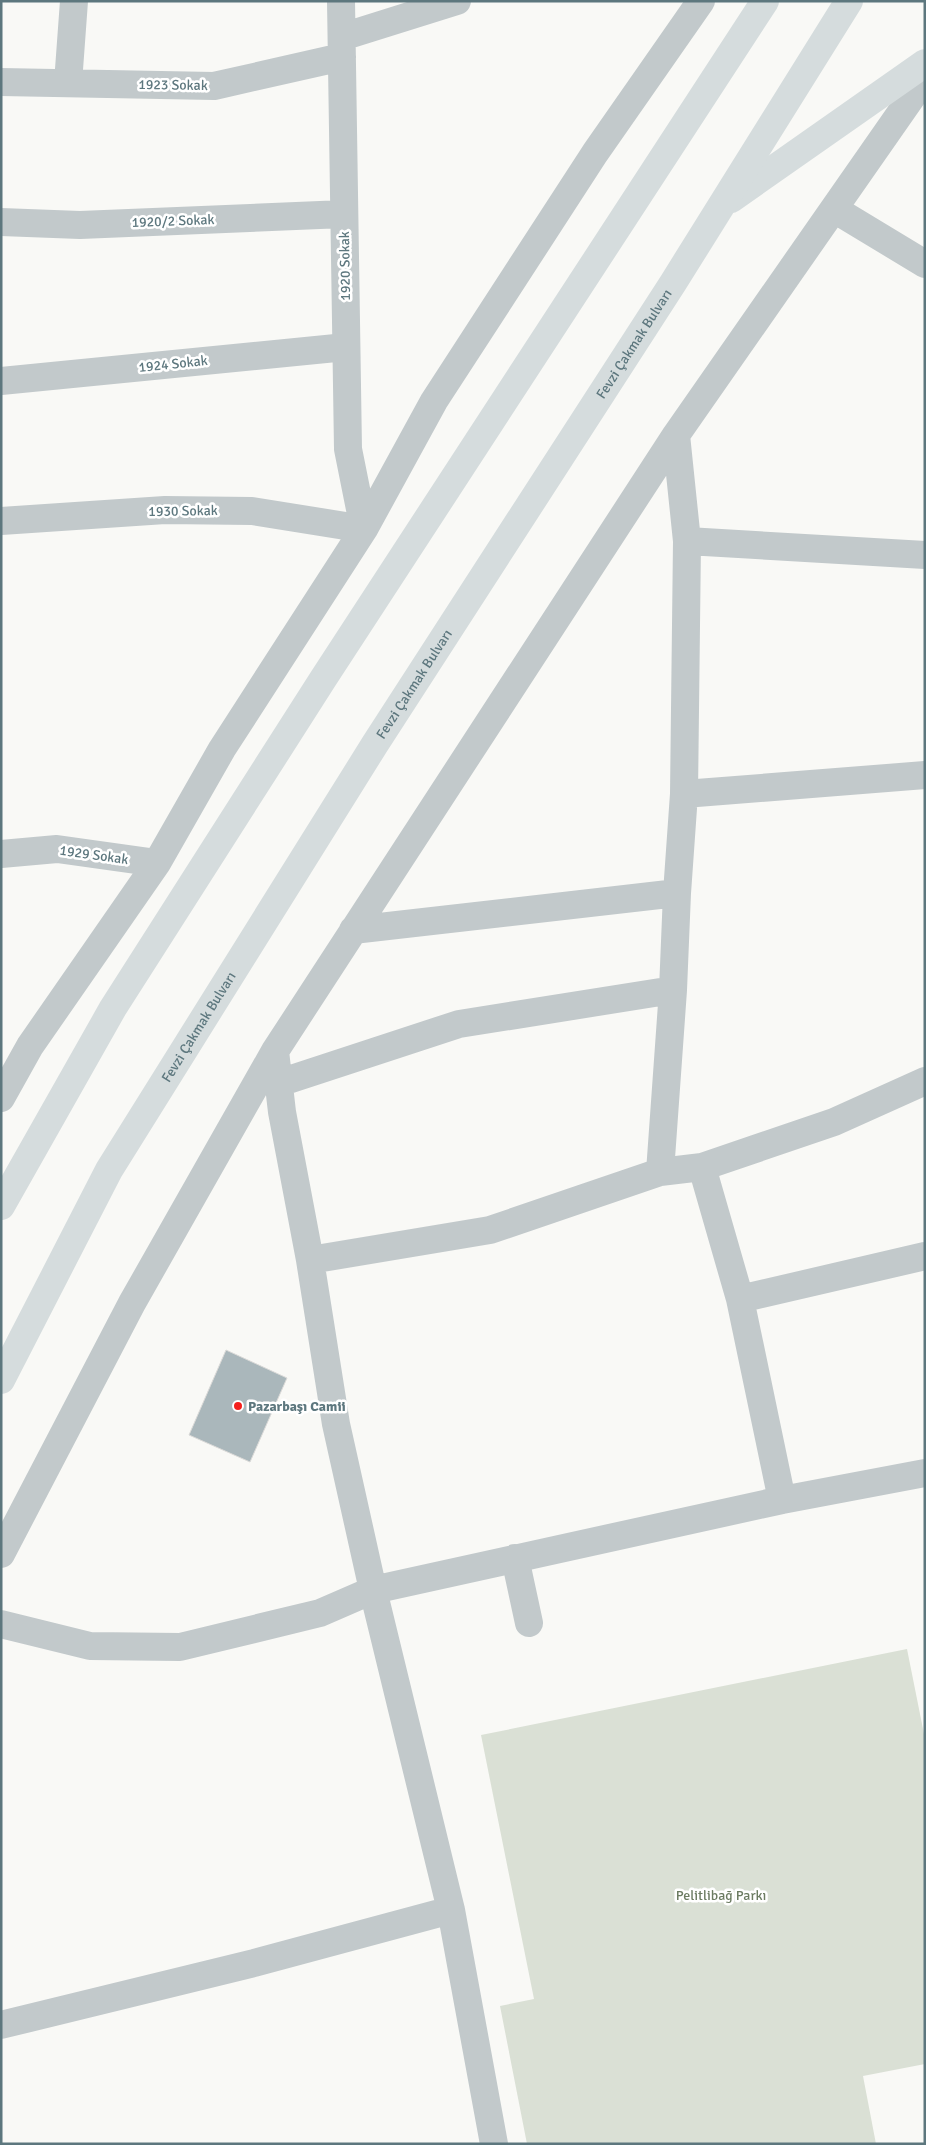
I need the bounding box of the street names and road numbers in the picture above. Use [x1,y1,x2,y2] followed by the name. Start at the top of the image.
[138,76,208,94] street label: 1923 Sokak
[131,211,215,231] street label: 1920/2 Sokak
[336,231,354,301] street label: 1920 Sokak
[592,286,675,402] street label: Fevzi Çakmak Bulvarı
[138,352,208,376] street label: 1924 Sokak
[148,502,218,520] street label: 1930 Sokak
[372,626,455,742] street label: Fevzi Çakmak Bulvarı
[58,842,130,868] street label: 1929 Sokak
[158,968,239,1085] street label: Fevzi Çakmak Bulvarı

